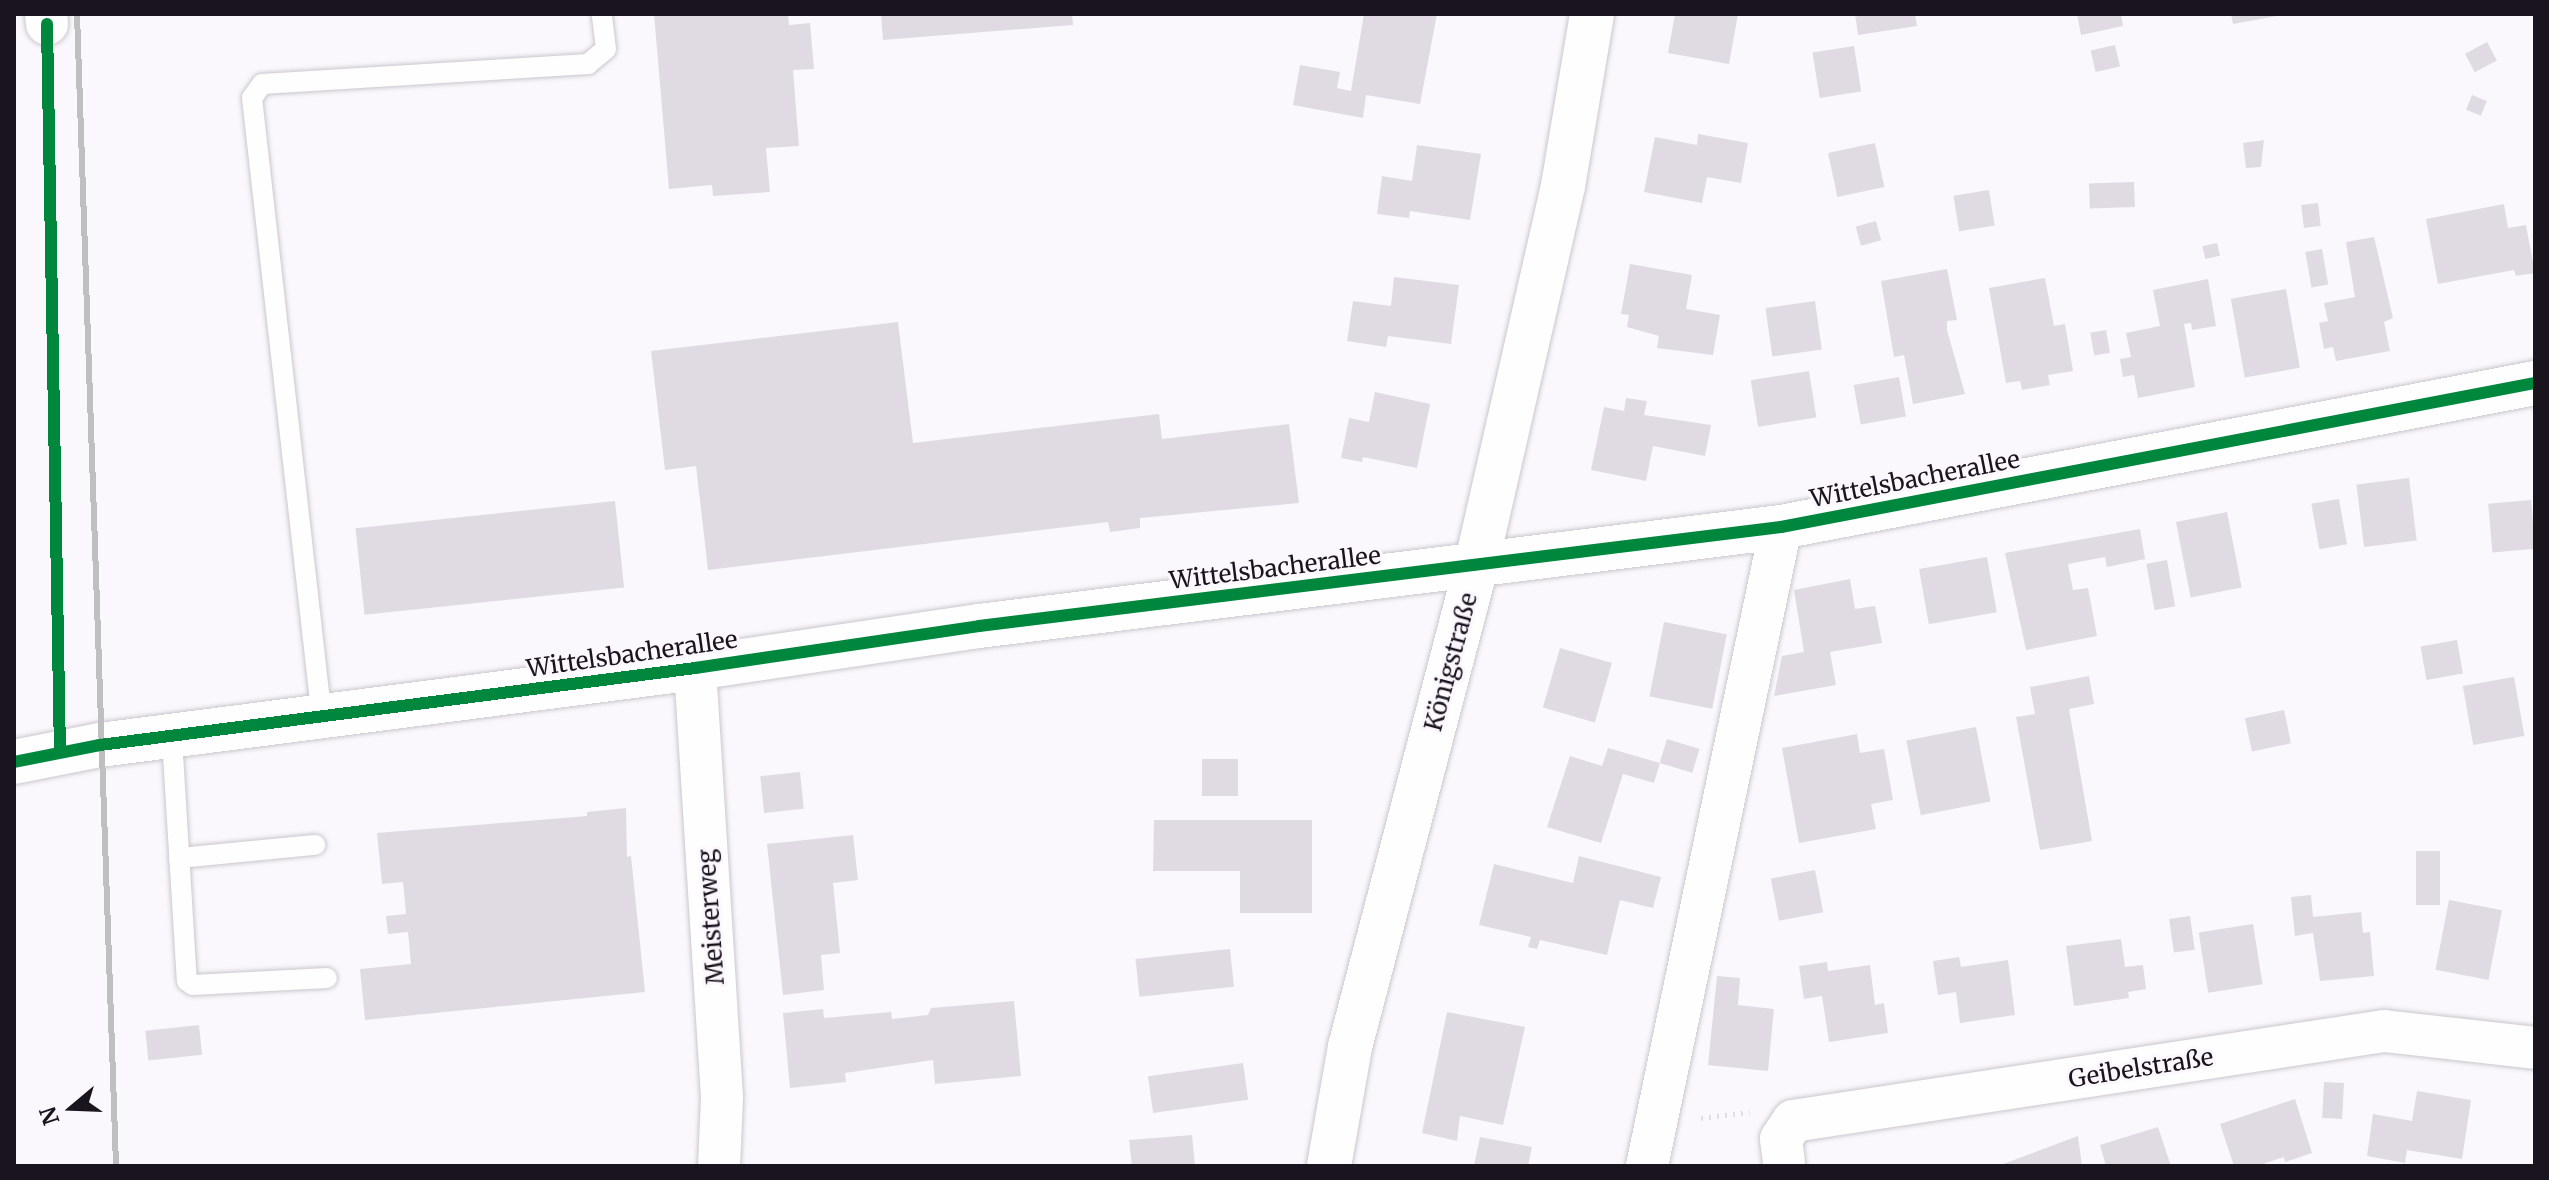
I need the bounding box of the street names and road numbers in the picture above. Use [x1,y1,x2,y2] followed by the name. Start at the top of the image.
[1808,445,2022,513] street label: Wittelsbacherallee
[1168,541,1382,595] street label: Wittelsbacherallee
[1419,590,1483,734] street label: Königstraße
[525,625,739,683] street label: Wittelsbacherallee
[692,848,730,986] street label: Meisterweg
[2067,1042,2215,1094] street label: Geibelstraße

